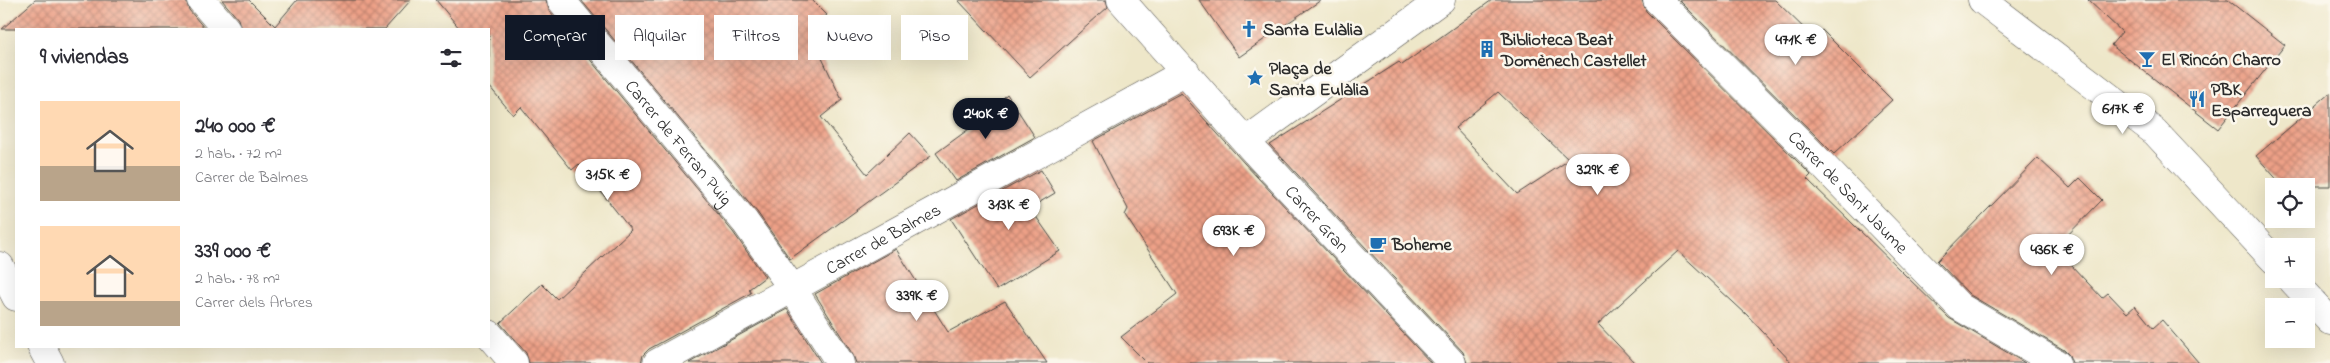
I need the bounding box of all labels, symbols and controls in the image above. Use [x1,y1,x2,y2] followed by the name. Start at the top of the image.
[505,15,605,60] chip: Comprar
[615,15,704,60] chip: Alquilar
[714,15,798,60] chip: Filtros
[808,15,891,60] chip: Nuevo
[901,15,968,60] chip: Piso
[1263,18,1363,44] place label: Santa Eulàlia
[1239,19,1259,39] church icon: Santa Eulàlia
[1755,23,1837,66] pin: 471K €
[1500,28,1648,75] place label: Biblioteca Beat Domènech Castellet
[1775,28,1817,52] text: 471K €
[1477,39,1497,59] building icon: Biblioteca Beat Domènech Castellet
[40,43,129,73] text: 9 viviendas
[437,44,465,72] icon: filters
[2161,48,2281,74] place label: El Rincón Charro
[2137,49,2157,69] bar icon: El Rincón Charro
[1269,57,1369,104] place label: Plaça de Santa Eulàlia
[1245,68,1265,88] place icon: Plaça de Santa Eulàlia
[618,75,738,213] street label: Carrer de Ferran Puig
[2211,78,2312,126] place label: PBK Esparreguera
[2187,89,2207,109] restaurant icon: PBK Esparreguera
[2082,92,2164,135] pin: 617K €
[2102,97,2144,121] text: 617K €
[945,98,1027,140] pin: 240K €
[964,102,1008,126] text: 240K €
[195,112,276,142] text: 240 000 €
[80,121,140,181] icon: home
[1781,126,1914,262] street label: Carrer de Sant Jaume
[195,142,282,166] text: 2 hab. · 72 m²
[1557,154,1639,196] pin: 329K €
[567,158,649,201] pin: 315K €
[1577,158,1619,182] text: 329K €
[586,163,630,187] text: 315K €
[195,166,308,190] text: Carrer de Balmes
[2265,178,2315,348] map controls
[2265,178,2315,228] button: locate
[1278,180,1354,260] street label: Carrer Gran
[968,188,1050,231] pin: 313K €
[988,193,1030,217] text: 313K €
[822,198,946,283] street label: Carrer de Balmes
[1193,214,1275,257] pin: 693K €
[1213,219,1255,243] text: 693K €
[1391,233,1453,259] place label: Boheme
[1368,234,1388,254] cafe icon: Boheme
[2011,234,2093,276] pin: 436K €
[195,237,271,267] text: 339 000 €
[2030,238,2074,262] text: 436K €
[2265,238,2315,288] button: +
[80,246,140,306] icon: home
[195,267,280,291] text: 2 hab. · 78 m²
[876,280,958,322] pin: 339K €
[897,284,937,308] text: 339K €
[195,291,313,315] text: Carrer dels Arbres
[2265,298,2315,348] button: −

